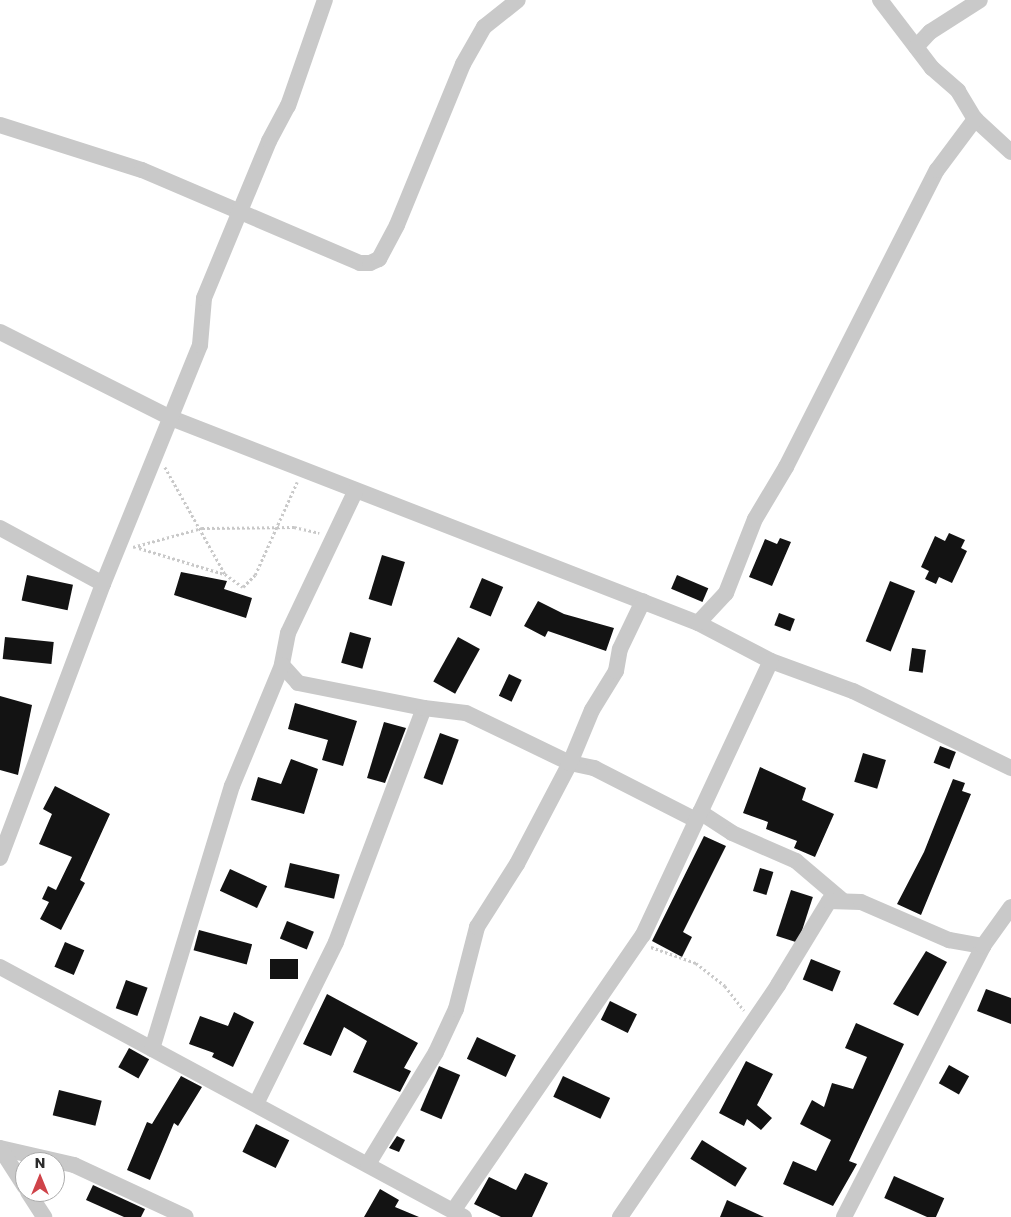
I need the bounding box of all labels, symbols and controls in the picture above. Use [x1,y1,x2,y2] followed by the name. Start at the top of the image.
[15,1152,65,1202] north arrow
[35,1153,45,1173] text: N

